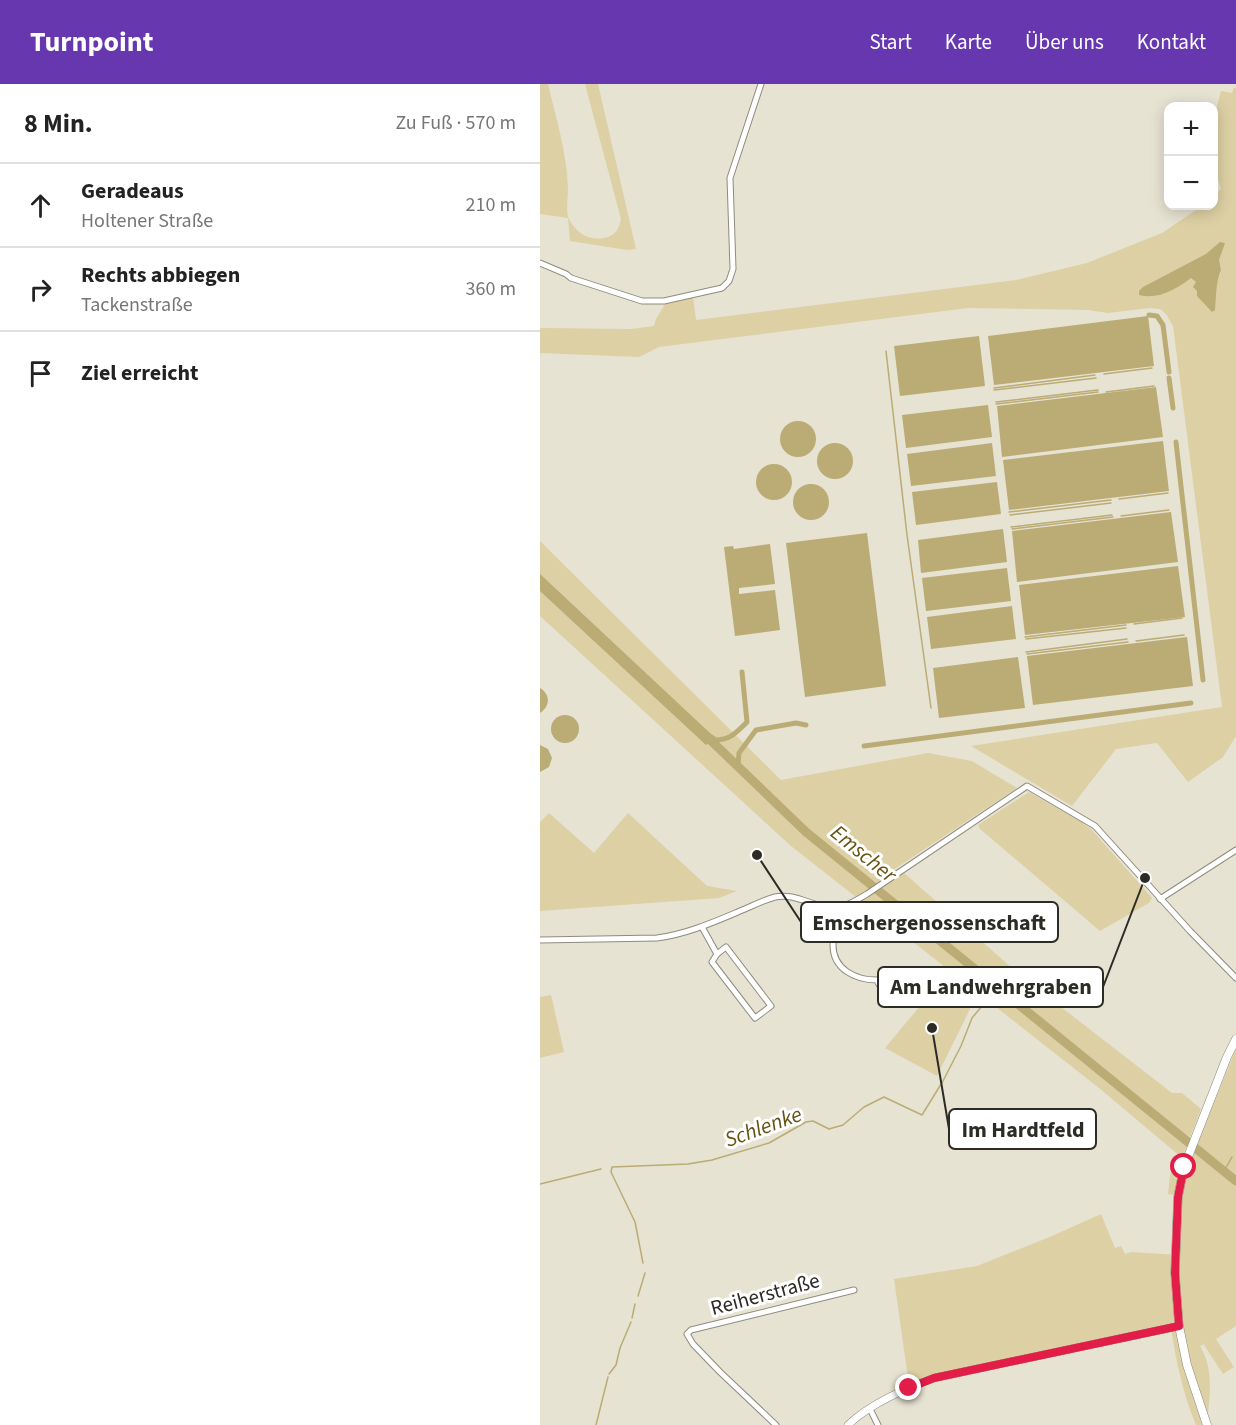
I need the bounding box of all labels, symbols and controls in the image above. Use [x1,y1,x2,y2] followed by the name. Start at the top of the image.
[30,22,154,62] text: Turnpoint
[869,27,912,57] text: Start
[945,27,992,57] text: Karte
[1025,27,1104,57] text: Über uns
[1137,27,1206,57] text: Kontakt
[1164,102,1218,210] map controls
[1164,102,1218,156] button: +
[24,105,93,142] text: 8 Min.
[395,109,516,137] text: Zu Fuß · 570 m
[1164,156,1218,210] button: −
[81,175,184,207] text: Geradeaus
[24,189,57,222] icon: ahead
[466,191,516,219] text: 210 m
[81,207,213,235] text: Holtener Straße
[81,259,240,291] text: Rechts abbiegen
[24,273,57,306] icon: right
[466,275,516,303] text: 360 m
[81,291,193,319] text: Tackenstraße
[24,357,57,390] icon: arrive
[81,357,199,389] text: Ziel erreicht
[824,817,904,891] water label: Emscher
[801,902,1058,942] callout: Emschergenossenschaft
[812,907,1046,939] text: Emschergenossenschaft
[878,967,1103,1007] callout: Am Landwehrgraben
[889,971,1092,1003] text: Am Landwehrgraben
[720,1098,807,1156] water label: Schlenke
[949,1109,1096,1149] callout: Im Hardtfeld
[961,1114,1085,1146] text: Im Hardtfeld
[1170,1153,1196,1179] route start
[707,1265,823,1323] street label: Reiherstraße
[895,1374,921,1400] route end

